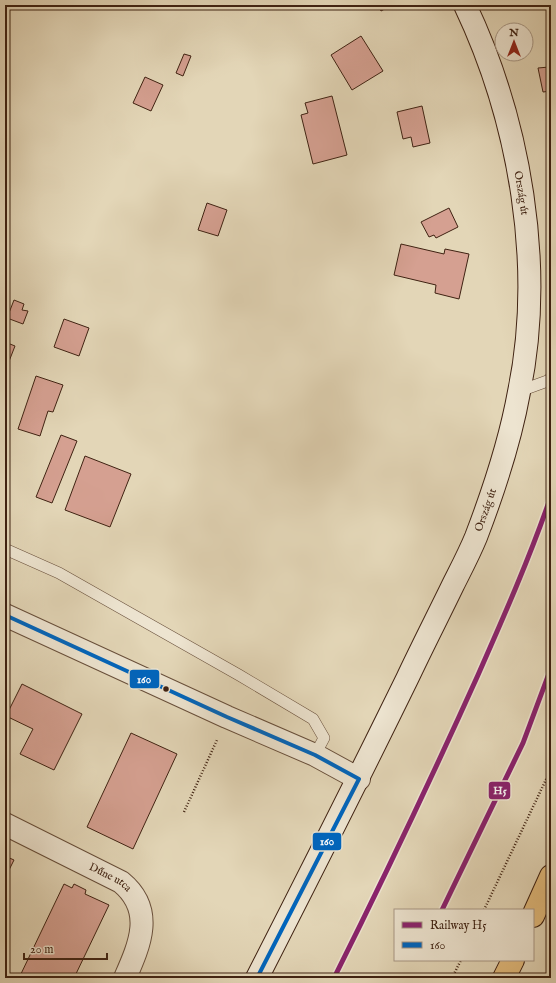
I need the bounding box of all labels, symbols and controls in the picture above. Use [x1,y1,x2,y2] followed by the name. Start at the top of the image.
[494,22,534,62] north arrow
[508,26,519,40] text: N
[511,170,531,216] street label: Ország út
[472,487,500,534] street label: Ország út
[129,669,160,689] line badge: 160
[137,673,152,687] text: 160
[161,684,171,694] unlabelled marker
[488,781,511,800] line badge: H5
[493,784,507,798] text: H5
[312,832,342,851] line badge: 160
[320,835,335,849] text: 160
[86,860,135,895] street label: Dűne utca
[394,909,534,961] legend
[430,918,487,933] text: Railway H5
[24,935,107,961] scale bar
[430,938,446,953] text: 160
[30,942,53,957] text: 20 m

